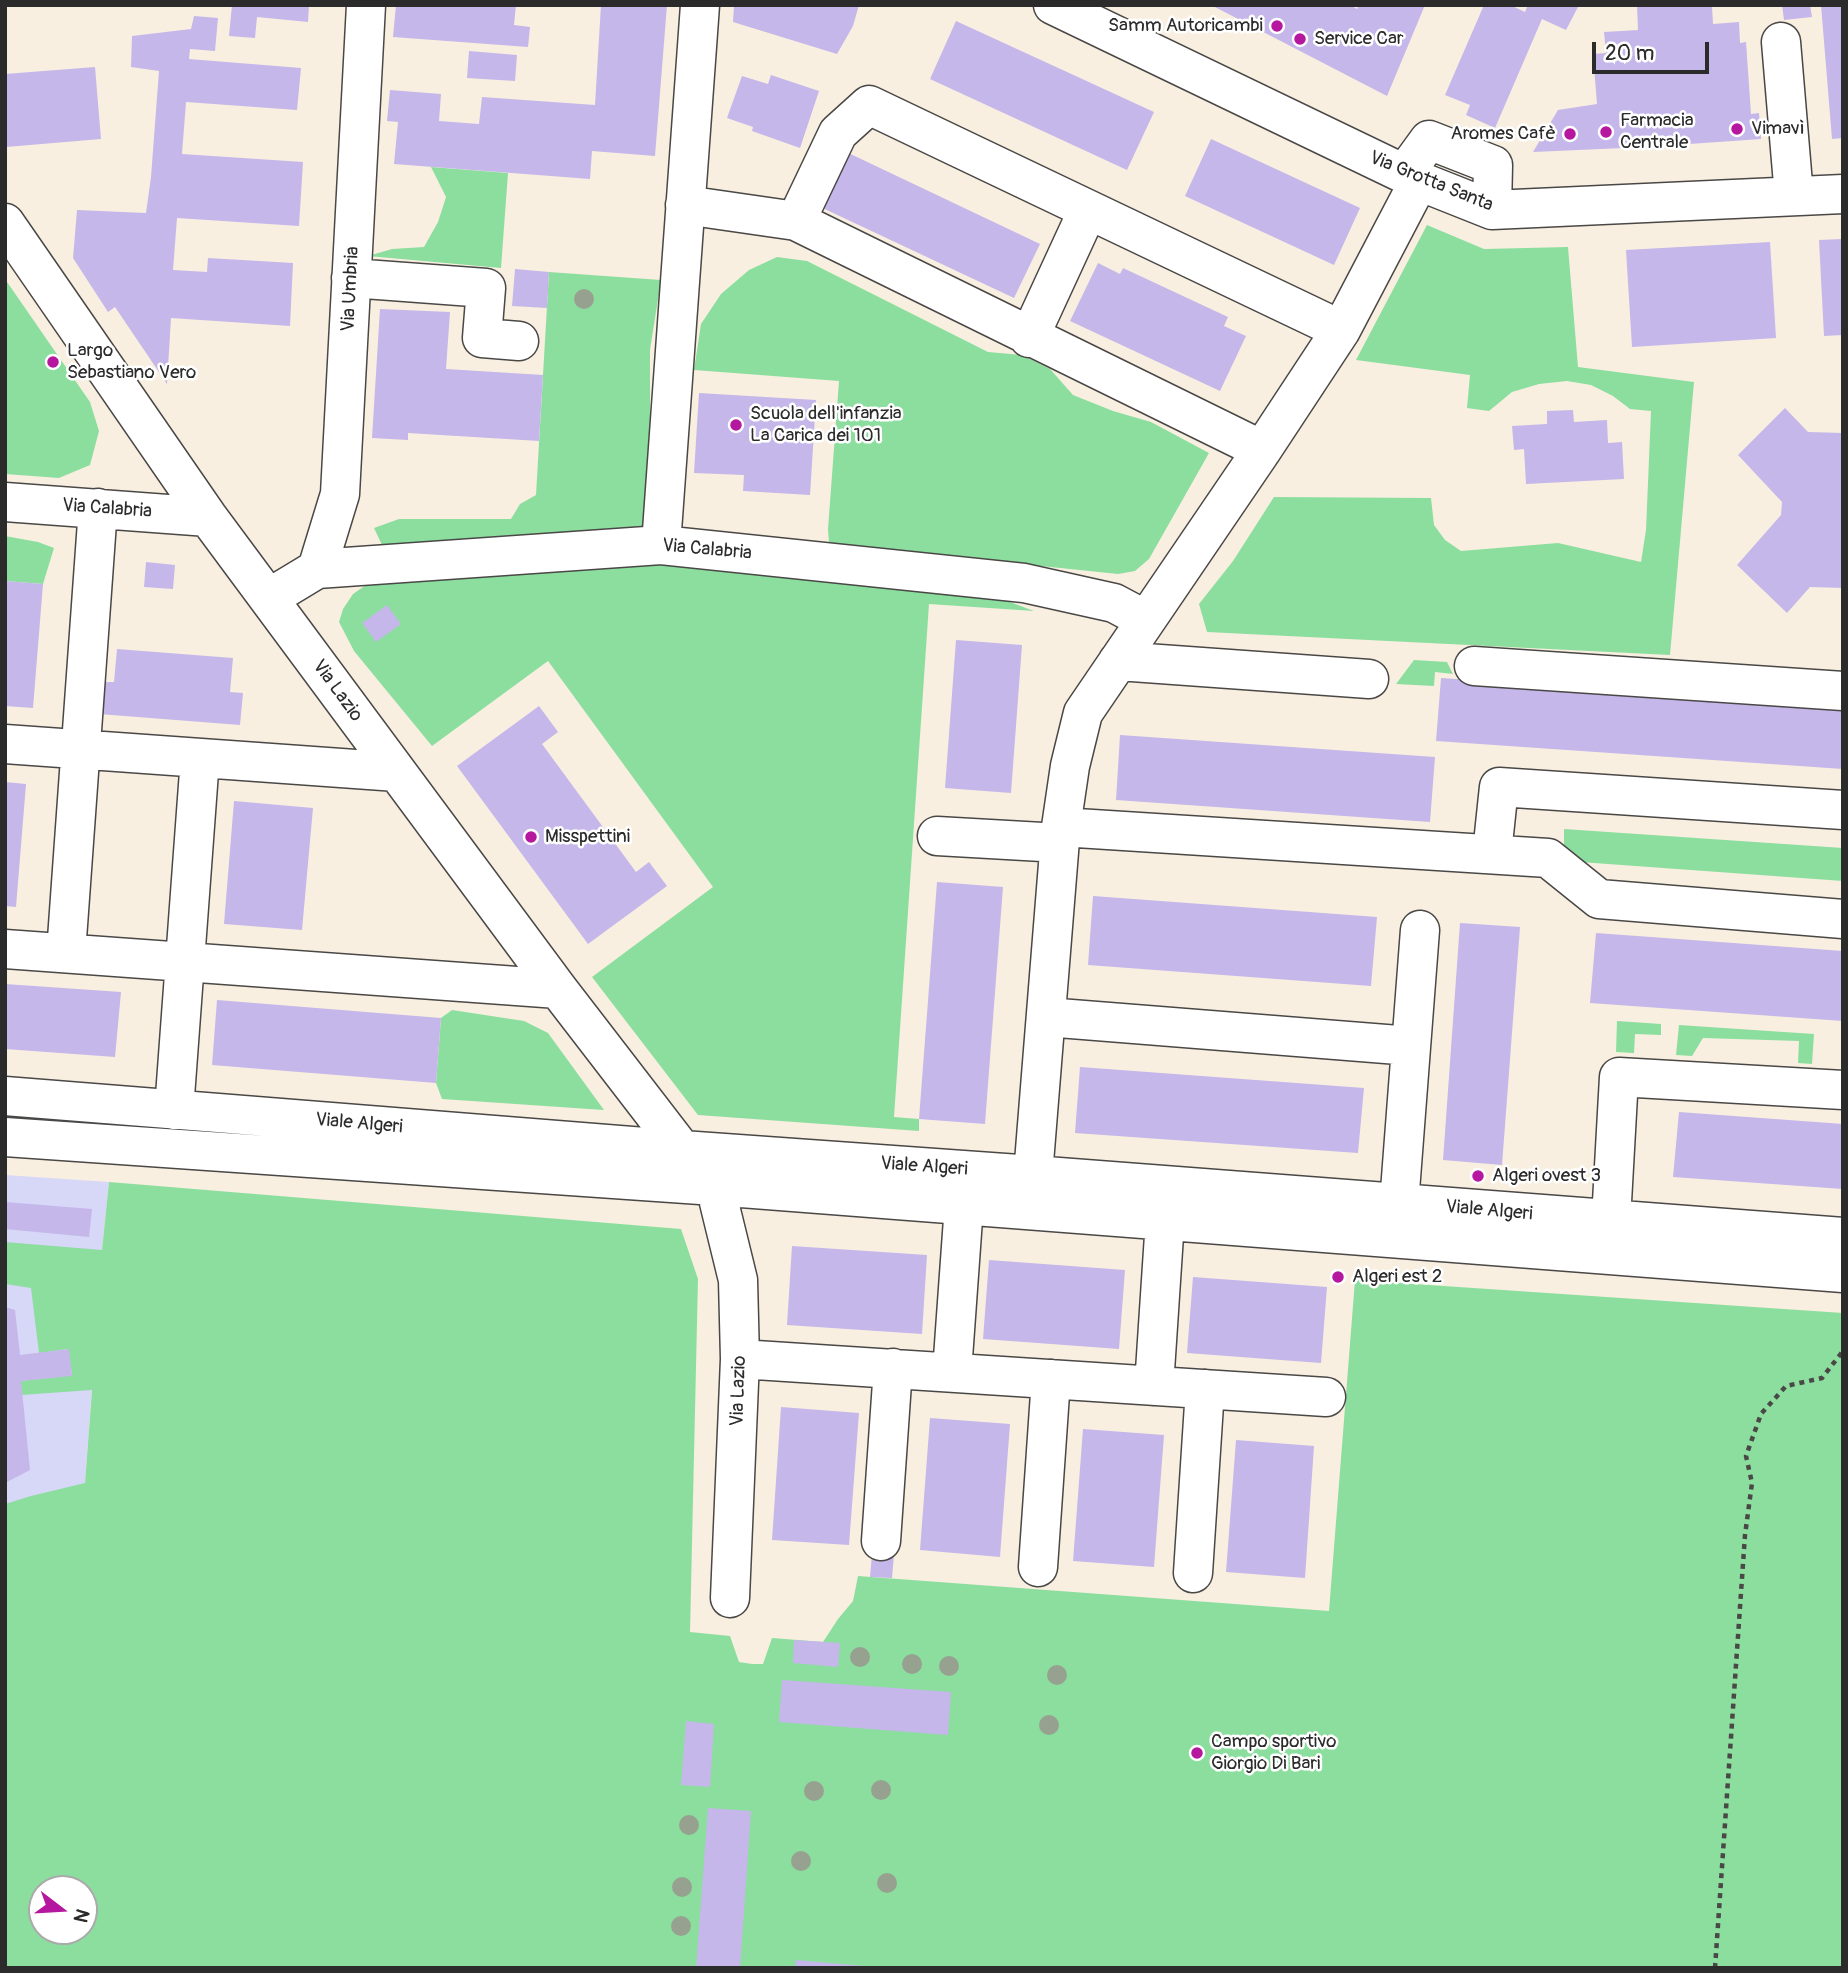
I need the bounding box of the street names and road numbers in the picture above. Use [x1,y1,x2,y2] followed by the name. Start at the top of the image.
[1366,147,1496,217] street label: Via Grotta Santa
[337,246,365,332] street label: Via Umbria
[61,494,153,524] street label: Via Calabria
[661,535,753,565] street label: Via Calabria
[307,656,367,726] street label: Via Lazio
[314,1109,404,1139] street label: Viale Algeri
[880,1153,968,1181] street label: Viale Algeri
[1444,1196,1534,1226] street label: Viale Algeri
[726,1355,752,1427] street label: Via Lazio

